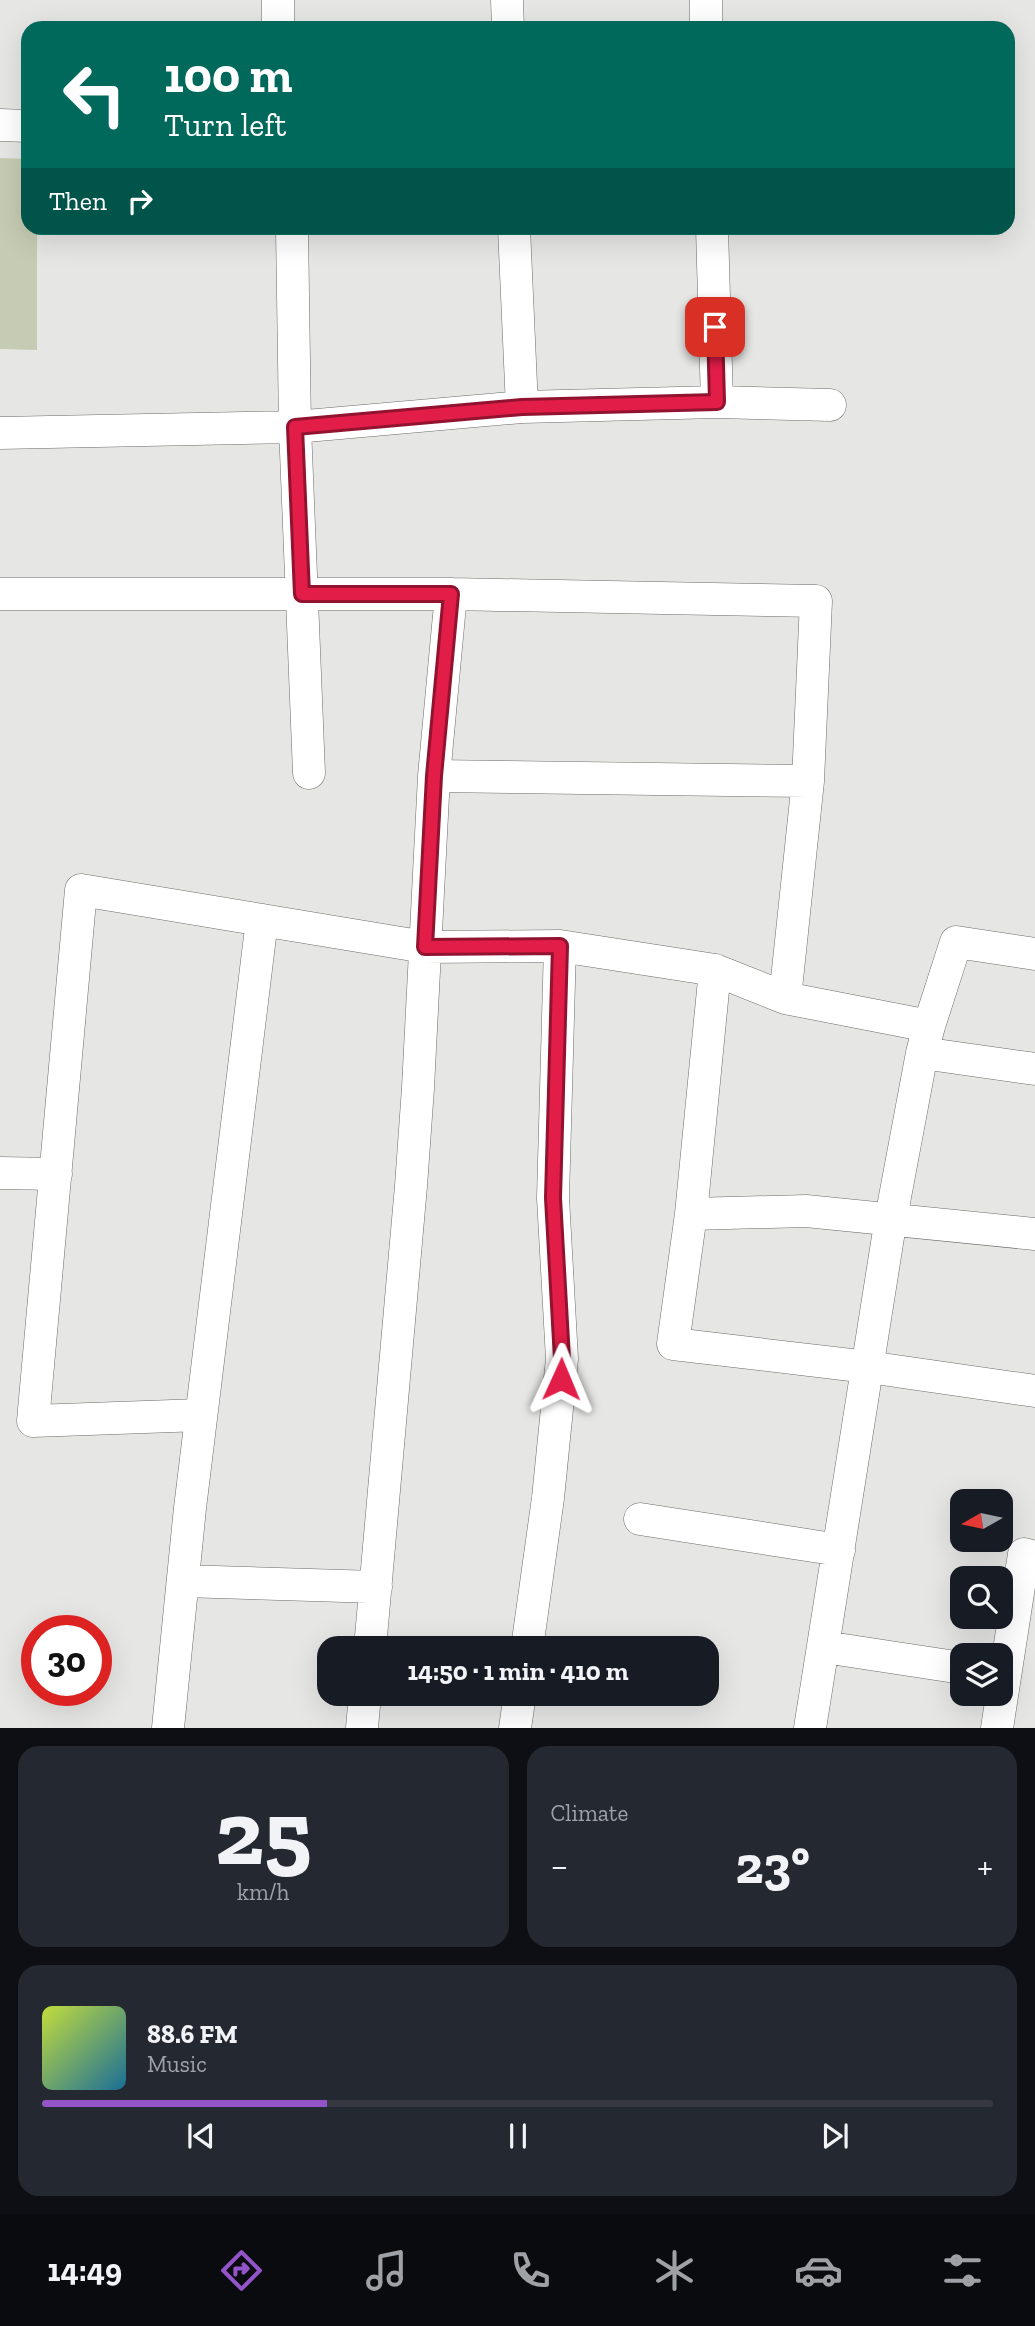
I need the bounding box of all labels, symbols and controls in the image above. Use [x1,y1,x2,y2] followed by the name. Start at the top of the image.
[164,46,292,105] text: 100 m
[49,49,140,140] icon: left
[164,106,286,144] text: Turn left
[121,182,159,220] icon: right
[49,185,107,217] text: Then
[685,297,745,357] pin
[696,308,734,346] icon: arrive
[524,1342,598,1416] position arrow
[950,1489,1013,1552] north arrow
[950,1489,1013,1706] map controls
[950,1566,1013,1629] button: search
[21,1615,112,1706] speed limit sign: 30
[950,1643,1013,1706] button: layers
[407,1655,629,1687] text: 14:50 · 1 min · 410 m
[215,1778,311,1887] text: 25
[551,1799,628,1827] text: Climate
[735,1834,810,1896] text: 23°
[551,1843,568,1889] text: −
[977,1843,993,1889] text: +
[237,1878,290,1906] text: km/h
[147,2018,238,2050] text: 88.6 FM
[147,2050,207,2078] text: Music
[182,2117,220,2155] icon: previous
[499,2117,537,2155] icon: pause
[816,2117,854,2155] icon: next
[217,2246,266,2295] icon: directions
[362,2246,411,2295] icon: music
[506,2246,555,2295] icon: phone
[650,2246,699,2295] icon: climate
[794,2246,843,2295] icon: car
[938,2246,987,2295] icon: filters
[48,2251,122,2289] text: 14:49

